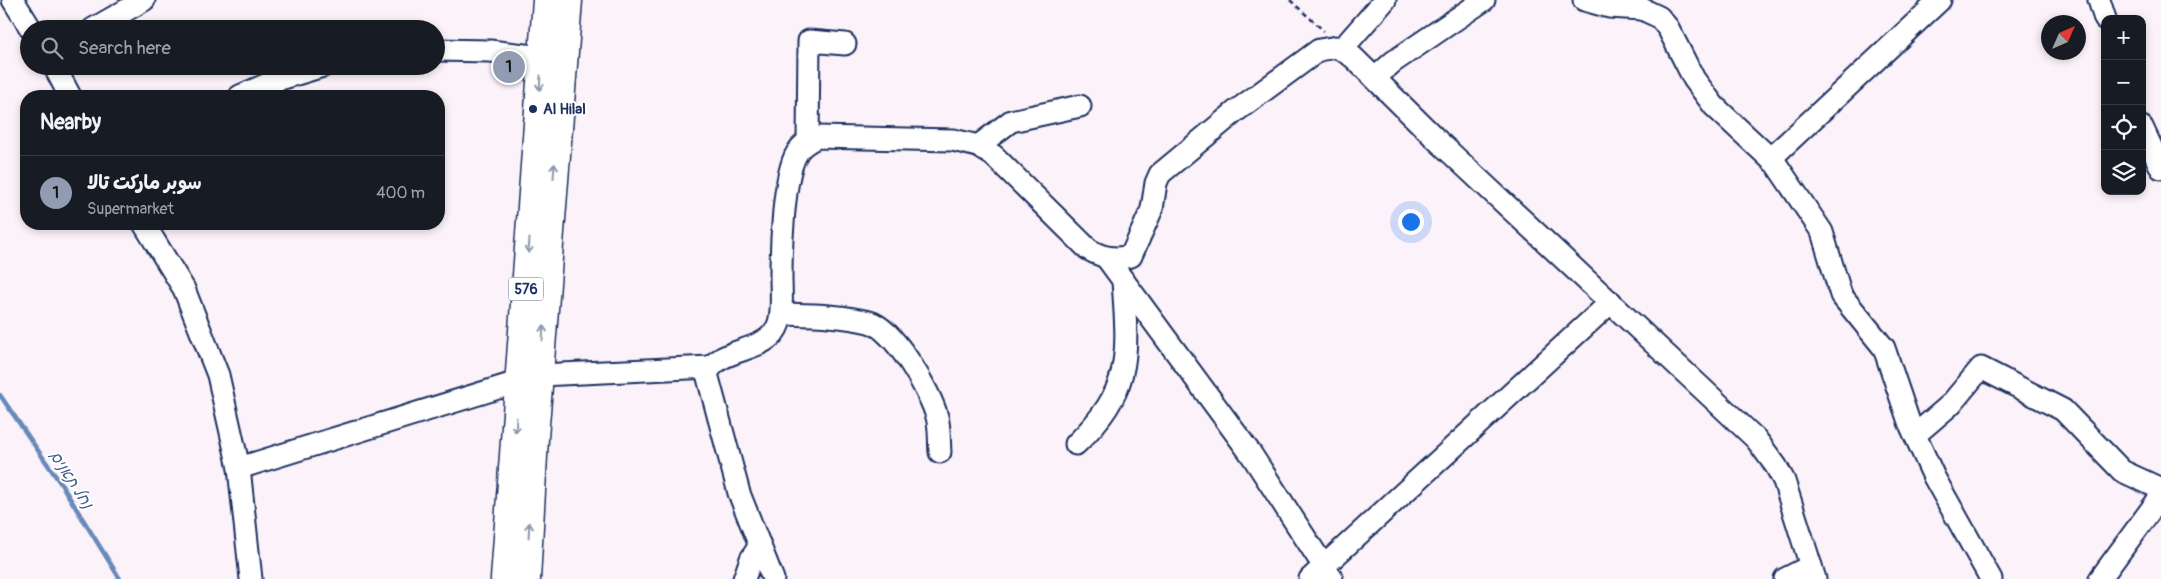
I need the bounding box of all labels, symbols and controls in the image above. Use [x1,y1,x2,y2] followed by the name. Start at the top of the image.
[2041,15,2086,60] north arrow
[2101,15,2146,195] map controls
[2101,15,2146,60] button: +
[20,20,445,75] search box
[38,34,66,62] icon: search
[78,36,171,60] text: Search here
[493,48,525,86] pin: 1
[2101,60,2146,105] button: −
[535,75,544,91] one-way arrow
[543,100,586,119] place label: Al Hilal
[527,103,539,115] marker: Al Hilal
[2101,105,2146,150] button: locate
[40,109,101,136] text: Nearby
[2101,150,2146,195] button: layers
[550,164,559,180] one-way arrow
[87,171,202,195] text: سوبر ماركت تالا
[53,183,59,203] text: 1
[376,183,425,203] text: 400 m
[87,199,174,219] text: Supermarket
[1398,209,1424,235] your location
[524,237,533,253] one-way arrow
[508,278,544,300] road number: 576
[539,326,548,342] one-way arrow
[511,417,521,433] one-way arrow
[45,447,98,513] water label: נחל תאנים
[524,523,533,539] one-way arrow

